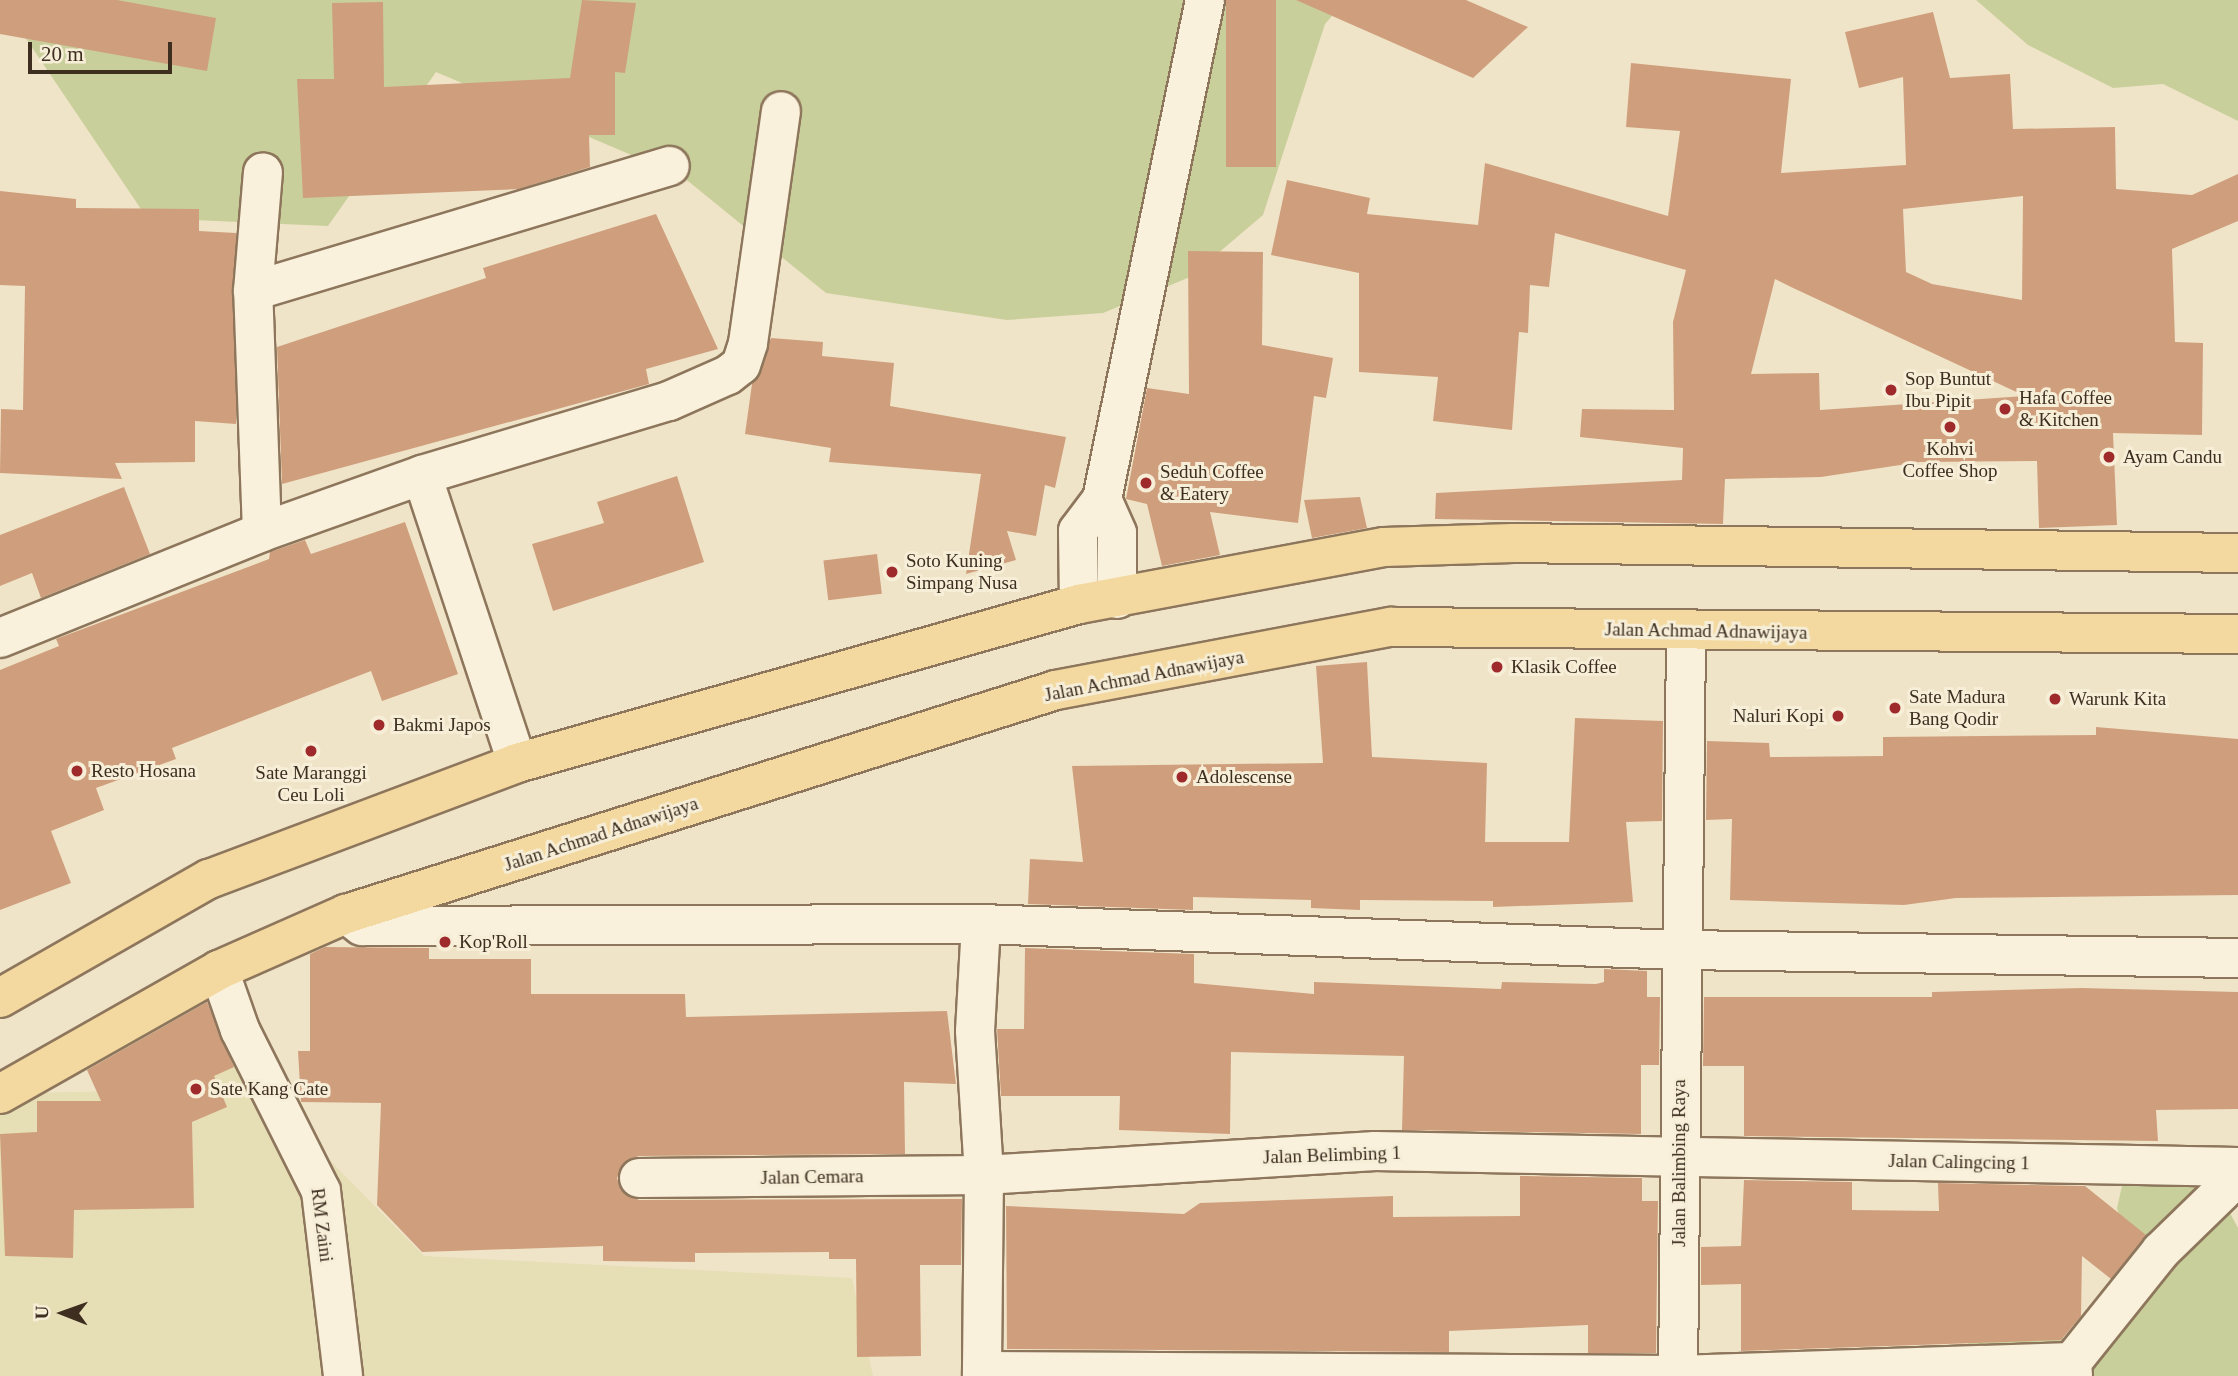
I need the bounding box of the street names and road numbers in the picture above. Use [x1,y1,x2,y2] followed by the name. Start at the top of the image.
[1603,618,1809,644] street label: Jalan Achmad Adnawijaya
[1041,645,1247,707] street label: Jalan Achmad Adnawijaya
[500,792,702,876] street label: Jalan Achmad Adnawijaya
[1668,1079,1690,1247] street label: Jalan Balimbing Raya
[1263,1141,1401,1169] street label: Jalan Belimbing 1
[1888,1149,2030,1175] street label: Jalan Calingcing 1
[760,1165,864,1189] street label: Jalan Cemara
[306,1187,338,1263] street label: RM Zaini

